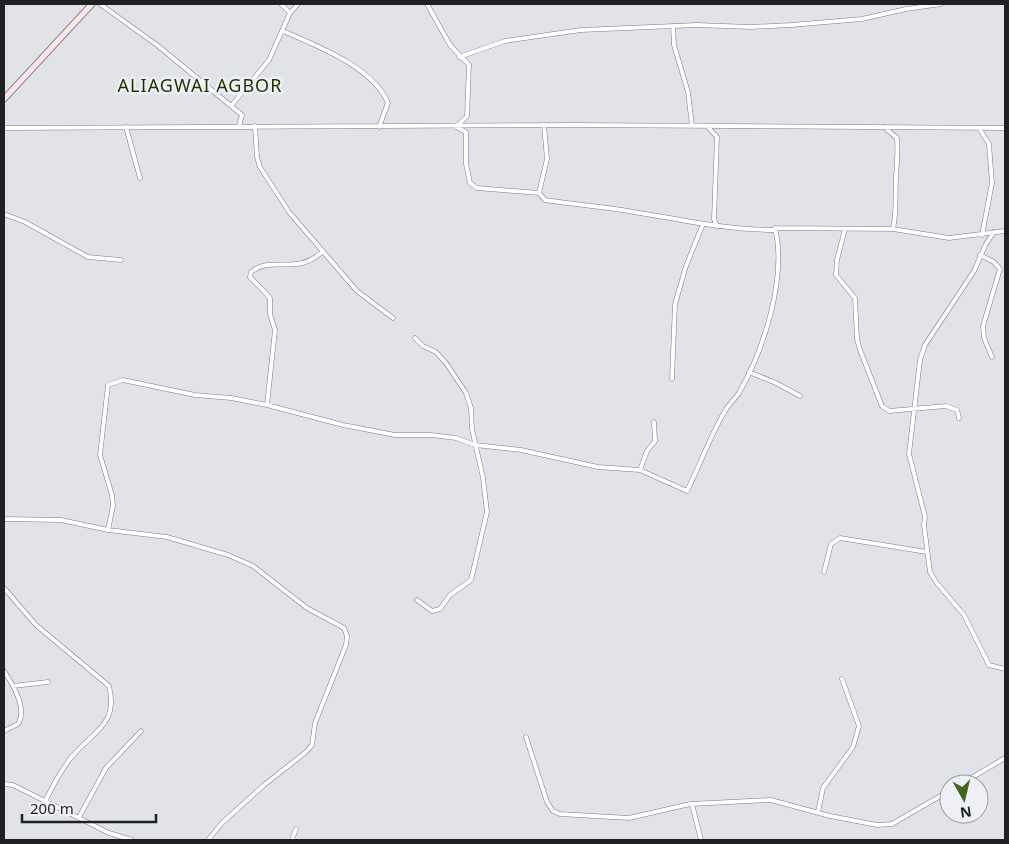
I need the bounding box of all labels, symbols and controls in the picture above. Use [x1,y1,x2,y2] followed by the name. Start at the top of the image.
[118,73,282,97] district label: ALIAGWAI AGBOR
[939,774,989,824] north arrow
[22,792,156,824] scale bar
[30,798,74,818] text: 200 m
[959,802,973,823] text: N

